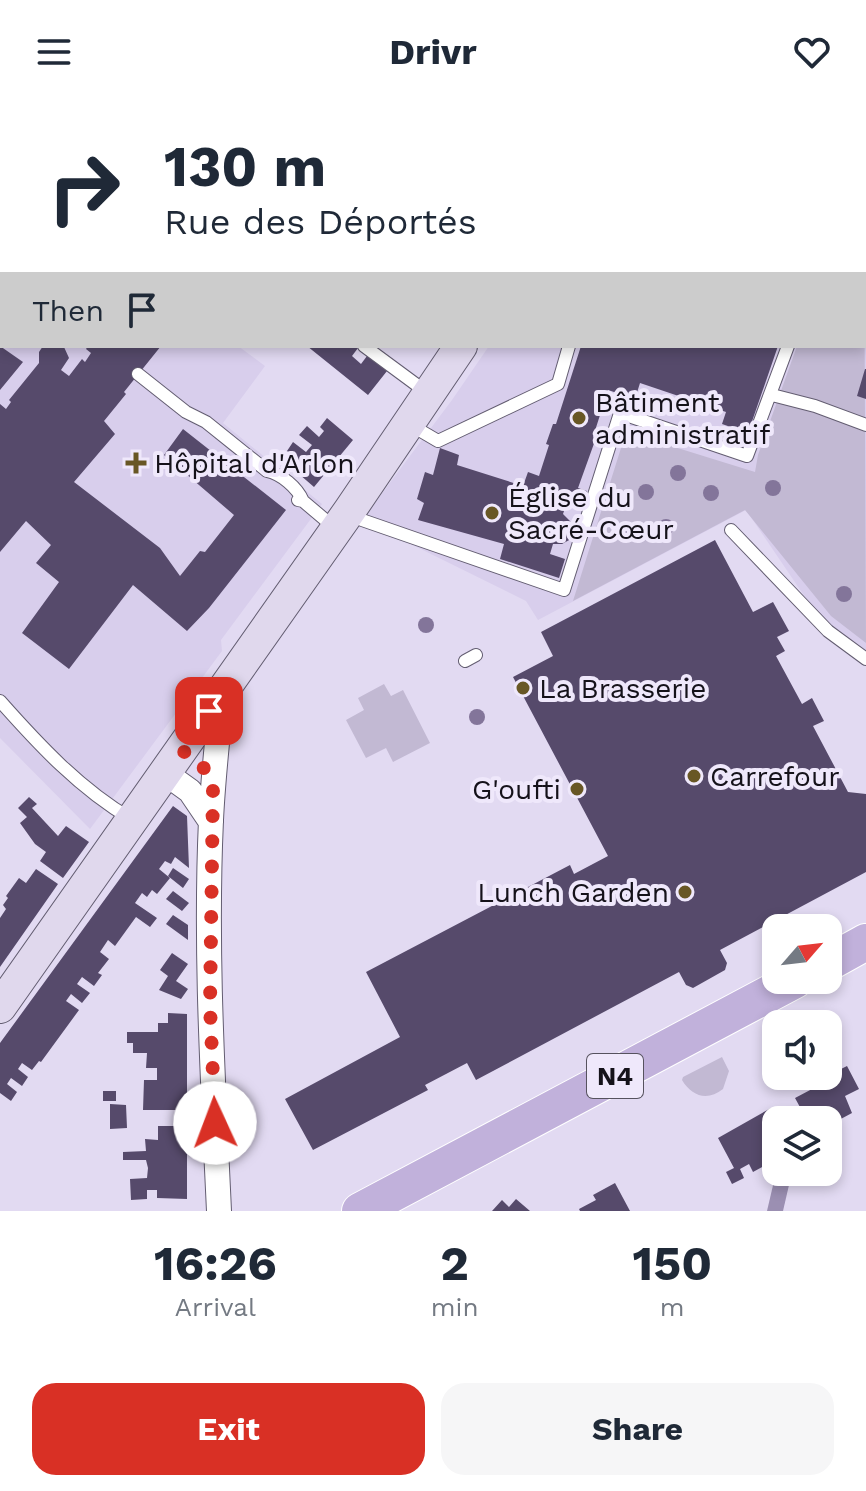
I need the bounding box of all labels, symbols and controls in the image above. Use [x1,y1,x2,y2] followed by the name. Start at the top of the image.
[32,30,76,74] icon: menu
[790,30,834,74] icon: heart
[389,31,477,73] text: Drivr
[164,134,326,200] text: 130 m
[32,136,136,240] icon: right
[164,201,477,243] text: Rue des Déportés
[120,288,164,332] icon: arrive
[32,293,104,328] text: Then
[595,386,770,451] place label: Bâtiment administratif
[570,409,588,427] marker: Bâtiment administratif
[154,447,355,480] place label: Hôpital d'Arlon
[125,452,147,474] marker: Hôpital d'Arlon
[508,481,674,546] place label: Église du Sacré-Cœur
[483,504,501,522] marker: Église du Sacré-Cœur
[539,672,706,705] place label: La Brasserie
[175,677,243,745] pin
[514,679,532,697] marker: La Brasserie
[187,689,231,733] icon: arrive
[710,760,840,793] place label: Carrefour
[685,767,703,785] marker: Carrefour
[472,773,561,806] place label: G'oufti
[568,780,586,798] marker: G'oufti
[477,876,669,909] place label: Lunch Garden
[676,883,694,901] marker: Lunch Garden
[762,914,842,994] north arrow
[762,914,842,1186] map controls
[762,1010,842,1090] button: sound
[587,1054,643,1098] road number: N4
[173,1081,257,1165] position arrow
[762,1106,842,1186] button: layers
[154,1235,277,1292] text: 16:26
[440,1235,469,1292] text: 2
[632,1235,712,1292] text: 150
[175,1292,256,1322] text: Arrival
[431,1292,479,1322] text: min
[660,1292,685,1322] text: m
[32,1383,425,1475] button: Exit
[441,1383,834,1475] button: Share

